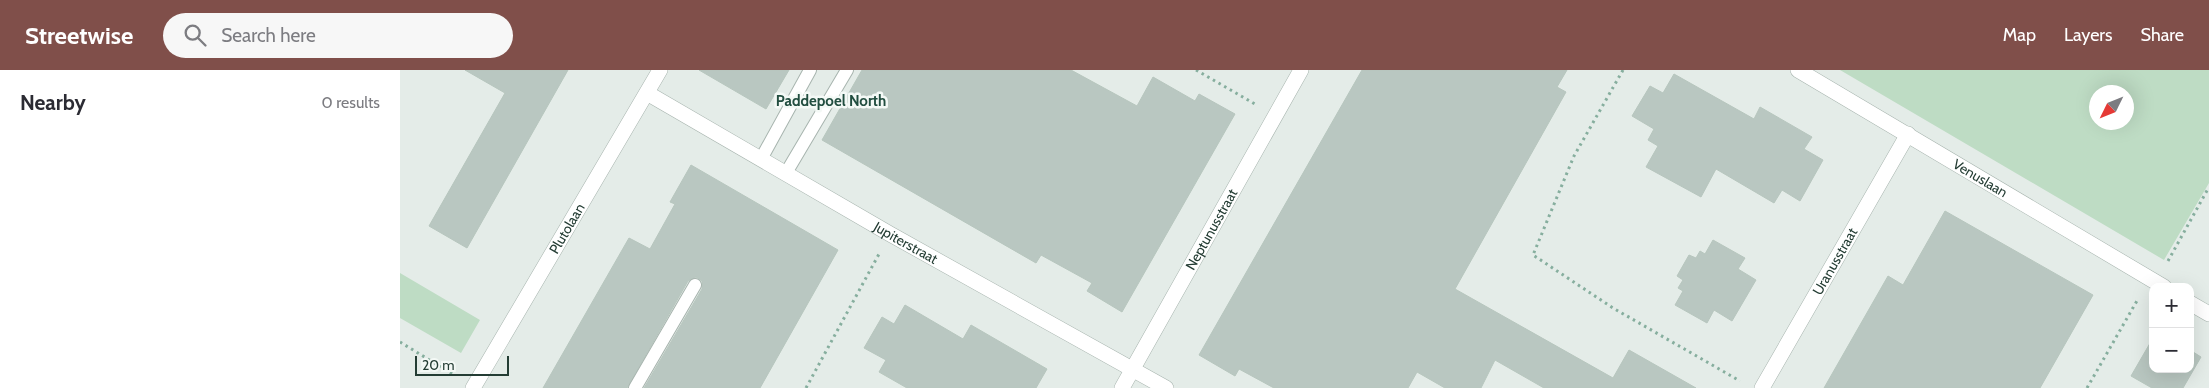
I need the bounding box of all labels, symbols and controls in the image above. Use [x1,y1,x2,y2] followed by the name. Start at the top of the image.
[163,13,513,58] search box
[25,21,133,50] text: Streetwise
[181,21,209,49] icon: search
[221,24,316,47] text: Search here
[2003,24,2036,46] text: Map
[2064,24,2113,46] text: Layers
[2141,24,2184,46] text: Share
[2089,85,2134,130] north arrow
[20,90,86,115] text: Nearby
[776,92,886,110] district label: Paddepoel North
[321,93,380,112] text: 0 results
[1950,155,2011,201] street label: Venuslaan
[1181,185,1241,273] street label: Neptunusstraat
[545,200,589,257] street label: Plutolaan
[870,217,941,268] street label: Jupiterstraat
[1808,224,1861,298] street label: Uranusstraat
[2149,283,2194,373] map controls
[2149,283,2194,328] button: +
[2149,328,2194,373] button: −
[415,353,509,376] scale bar
[422,356,455,374] text: 20 m

